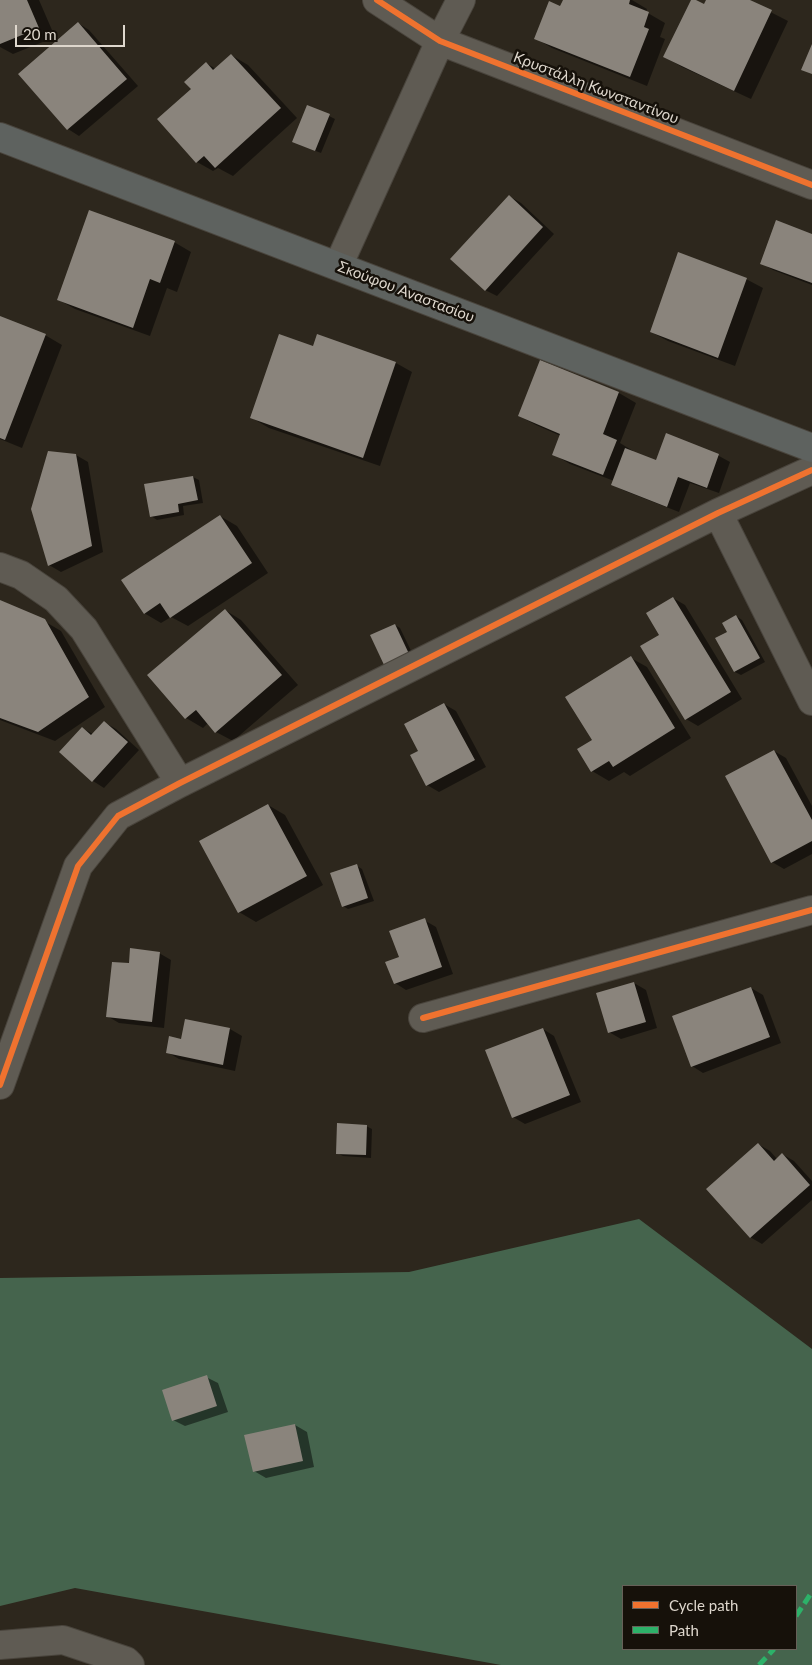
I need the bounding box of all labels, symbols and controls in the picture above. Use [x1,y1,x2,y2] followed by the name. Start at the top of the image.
[18,15,128,47] scale bar
[23,25,57,43] text: 20 m
[511,48,681,128] street label: Κρυστάλλη Κωνσταντίνου
[335,258,477,326] street label: Σκούφου Αναστασίου
[622,1585,797,1650] legend
[669,1596,738,1614] text: Cycle path
[669,1621,699,1639] text: Path

